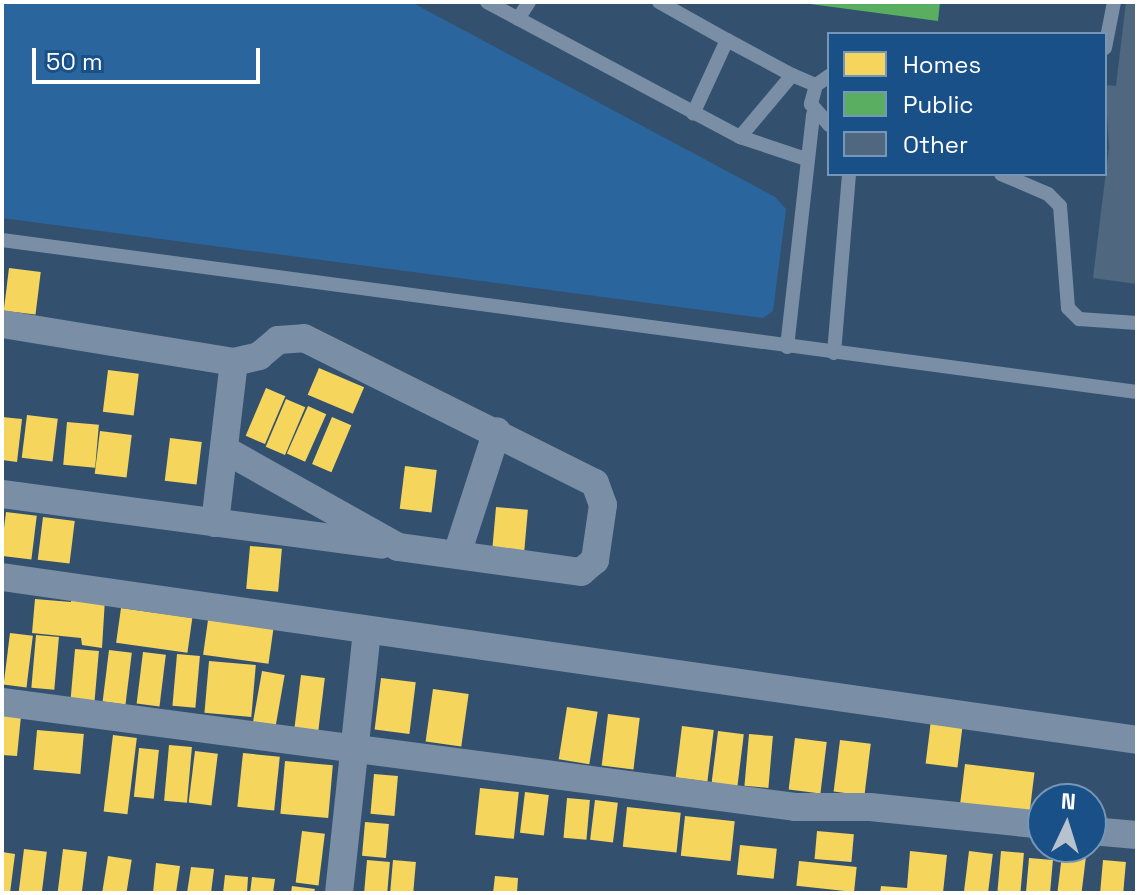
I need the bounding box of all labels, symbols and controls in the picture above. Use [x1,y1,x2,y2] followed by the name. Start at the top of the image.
[36,32,264,82] scale bar
[827,32,1107,176] legend
[46,46,103,77] text: 50 m
[903,49,981,80] text: Homes
[903,89,974,120] text: Public
[903,129,968,160] text: Other
[1027,783,1107,863] north arrow
[1060,787,1077,816] text: N

